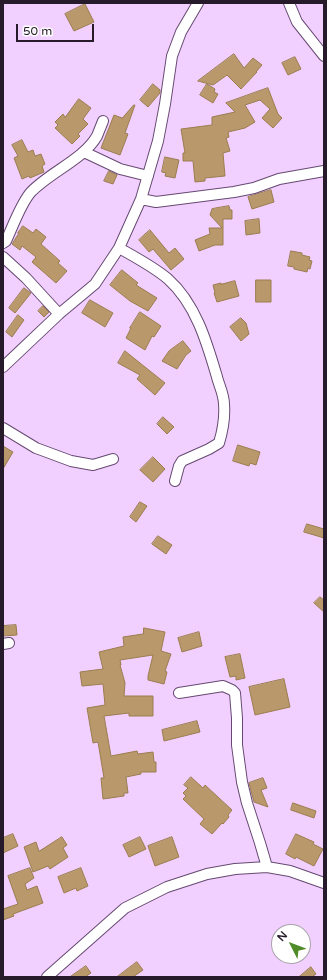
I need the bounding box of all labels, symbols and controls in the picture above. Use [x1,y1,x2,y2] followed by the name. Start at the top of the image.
[18,16,96,42] scale bar
[23,24,52,38] text: 50 m
[271,924,311,964] north arrow
[275,929,290,944] text: N

